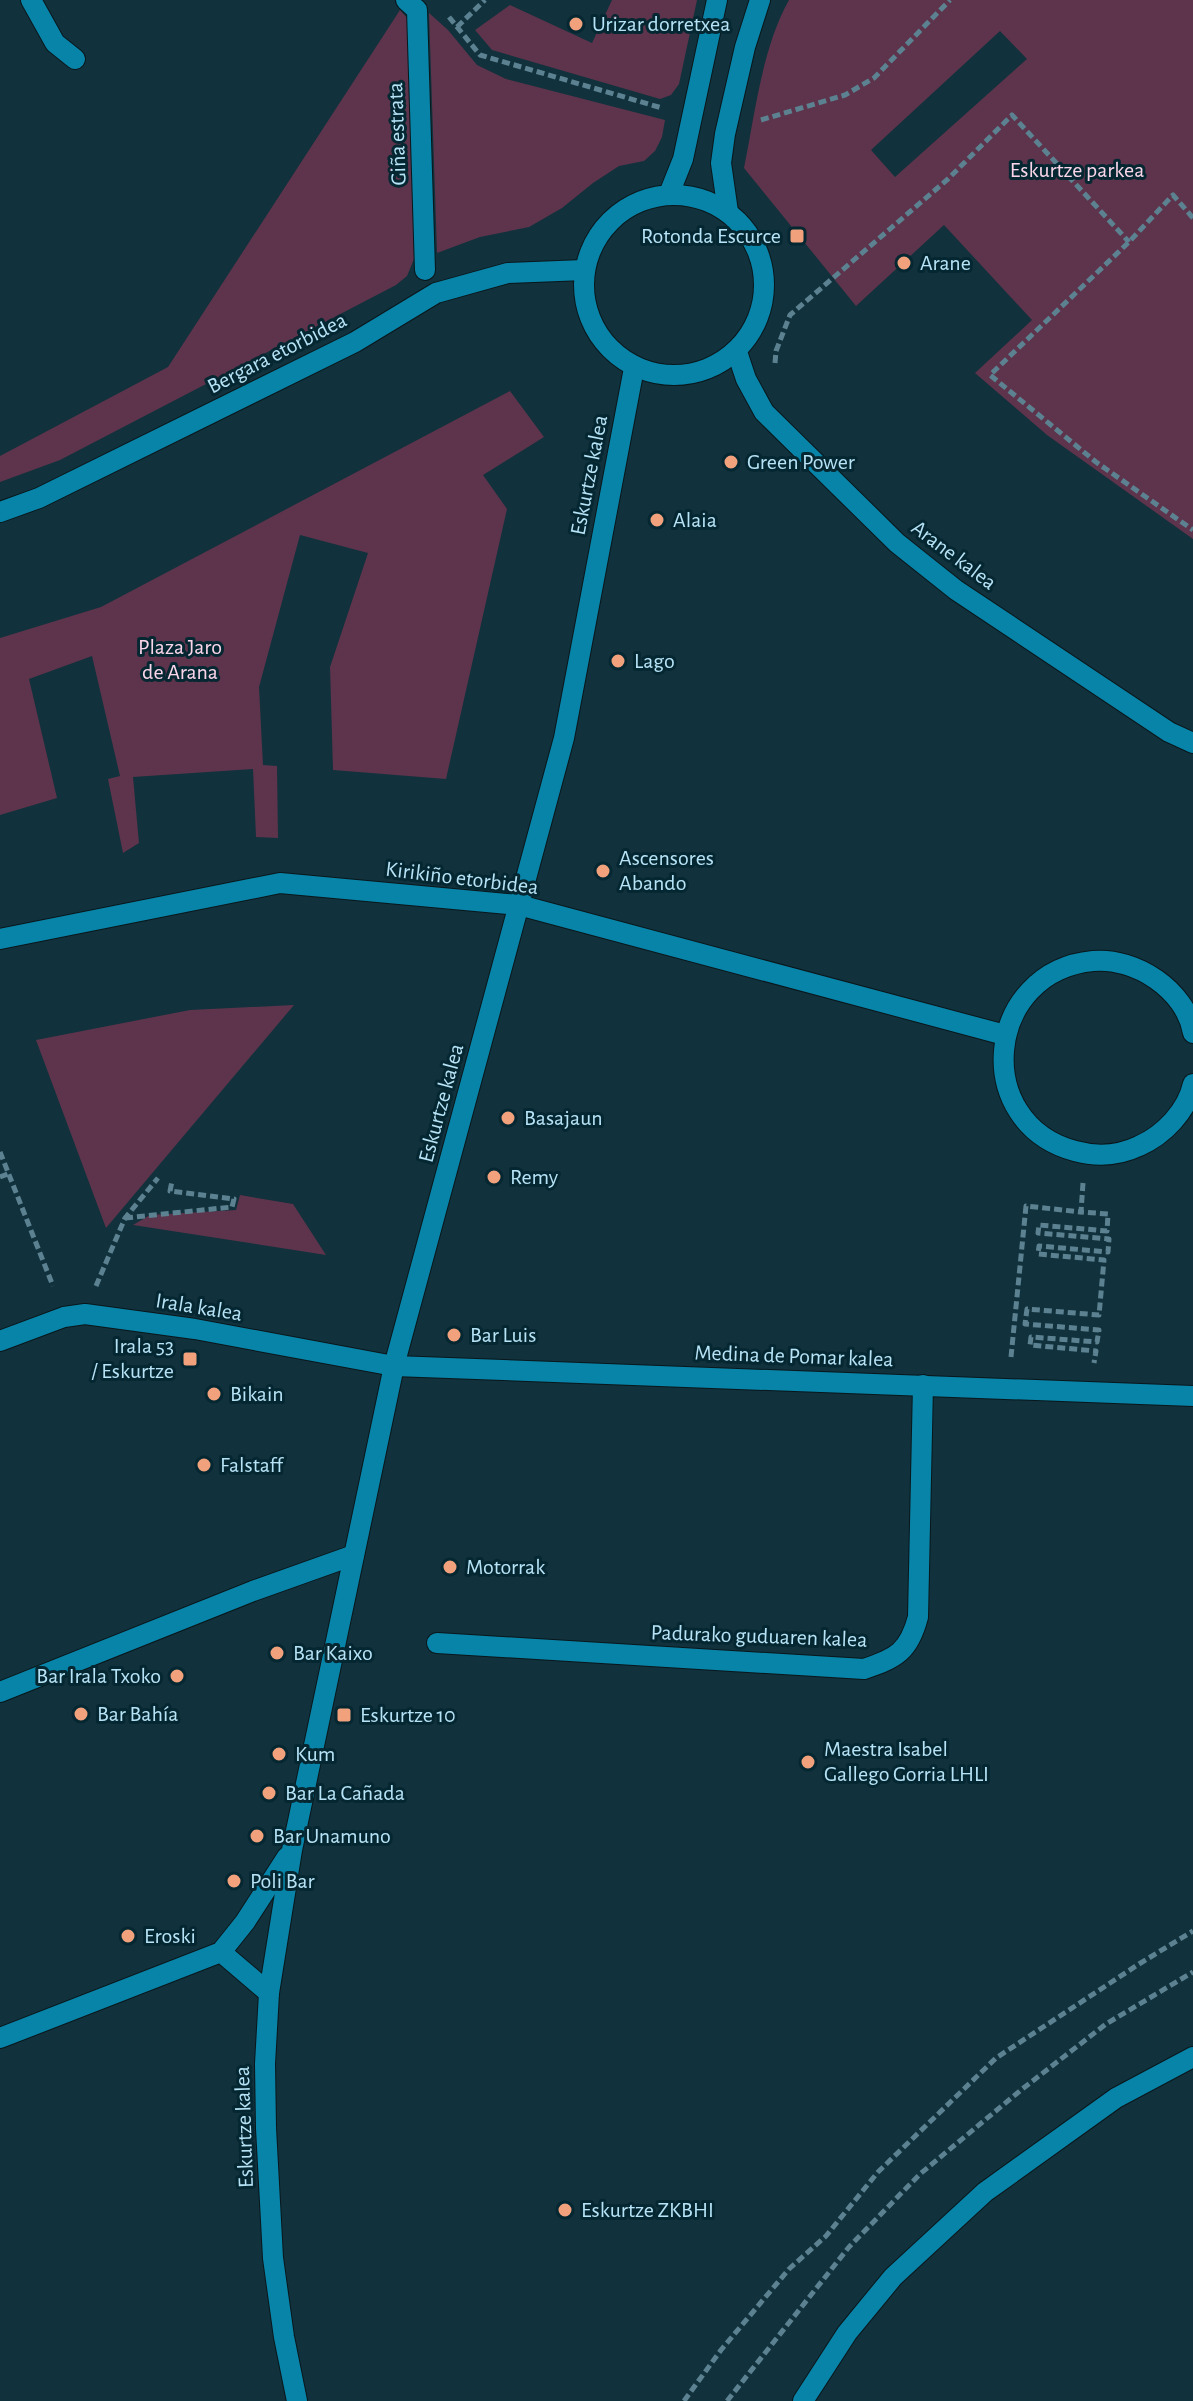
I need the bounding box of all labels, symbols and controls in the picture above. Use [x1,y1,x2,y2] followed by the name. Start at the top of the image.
[592,13,730,35] place label: Urizar dorretxea
[567,15,585,33] marker: Urizar dorretxea
[384,82,410,186] street label: Giña estrata
[1010,159,1144,181] park label: Eskurtze parkea
[641,225,781,247] place label: Rotonda Escurce
[788,227,806,245] marker: Rotonda Escurce
[920,252,971,274] place label: Arane
[895,254,913,272] marker: Arane
[204,309,350,397] street label: Bergara etorbidea
[567,413,611,537] street label: Eskurtze kalea
[747,451,855,473] place label: Green Power
[722,453,740,471] marker: Green Power
[673,509,717,531] place label: Alaia
[648,511,666,529] marker: Alaia
[907,516,1001,594] street label: Arane kalea
[138,636,222,683] park label: Plaza Jaro de Arana
[634,650,675,672] place label: Lago
[609,652,627,670] marker: Lago
[619,847,714,894] place label: Ascensores Abando
[384,858,540,898] street label: Kirikiño etorbidea
[594,862,612,880] marker: Ascensores Abando
[415,1041,467,1165] street label: Eskurtze kalea
[524,1107,603,1129] place label: Basajaun
[499,1109,517,1127] marker: Basajaun
[510,1166,559,1188] place label: Remy
[485,1168,503,1186] marker: Remy
[154,1289,244,1325] street label: Irala kalea
[470,1324,536,1346] place label: Bar Luis
[445,1326,463,1344] marker: Bar Luis
[91,1335,174,1382] place label: Irala 53 / Eskurtze
[694,1342,894,1370] street label: Medina de Pomar kalea
[181,1350,199,1368] marker: Irala 53 / Eskurtze
[230,1383,284,1405] place label: Bikain
[205,1385,223,1403] marker: Bikain
[220,1454,284,1476] place label: Falstaff
[195,1456,213,1474] marker: Falstaff
[466,1556,545,1578] place label: Motorrak
[441,1558,459,1576] marker: Motorrak
[650,1621,868,1651] street label: Padurako guduaren kalea
[293,1642,373,1664] place label: Bar Kaixo
[268,1644,286,1662] marker: Bar Kaixo
[36,1665,161,1687] place label: Bar Irala Txoko
[168,1667,186,1685] marker: Bar Irala Txoko
[97,1703,178,1725] place label: Bar Bahía
[360,1704,456,1726] place label: Eskurtze 10
[72,1705,90,1723] marker: Bar Bahía
[335,1706,353,1724] marker: Eskurtze 10
[824,1738,989,1785] place label: Maestra Isabel Gallego Gorria LHLI
[295,1743,335,1765] place label: Kum
[270,1745,288,1763] marker: Kum
[799,1753,817,1771] marker: Maestra Isabel Gallego Gorria LHLI
[285,1782,405,1804] place label: Bar La Cañada
[260,1784,278,1802] marker: Bar La Cañada
[273,1825,391,1847] place label: Bar Unamuno
[248,1827,266,1845] marker: Bar Unamuno
[250,1870,315,1892] place label: Poli Bar
[225,1872,243,1890] marker: Poli Bar
[144,1925,196,1947] place label: Eroski
[119,1927,137,1945] marker: Eroski
[231,2066,257,2188] street label: Eskurtze kalea
[581,2199,714,2221] place label: Eskurtze ZKBHI
[556,2201,574,2219] marker: Eskurtze ZKBHI

